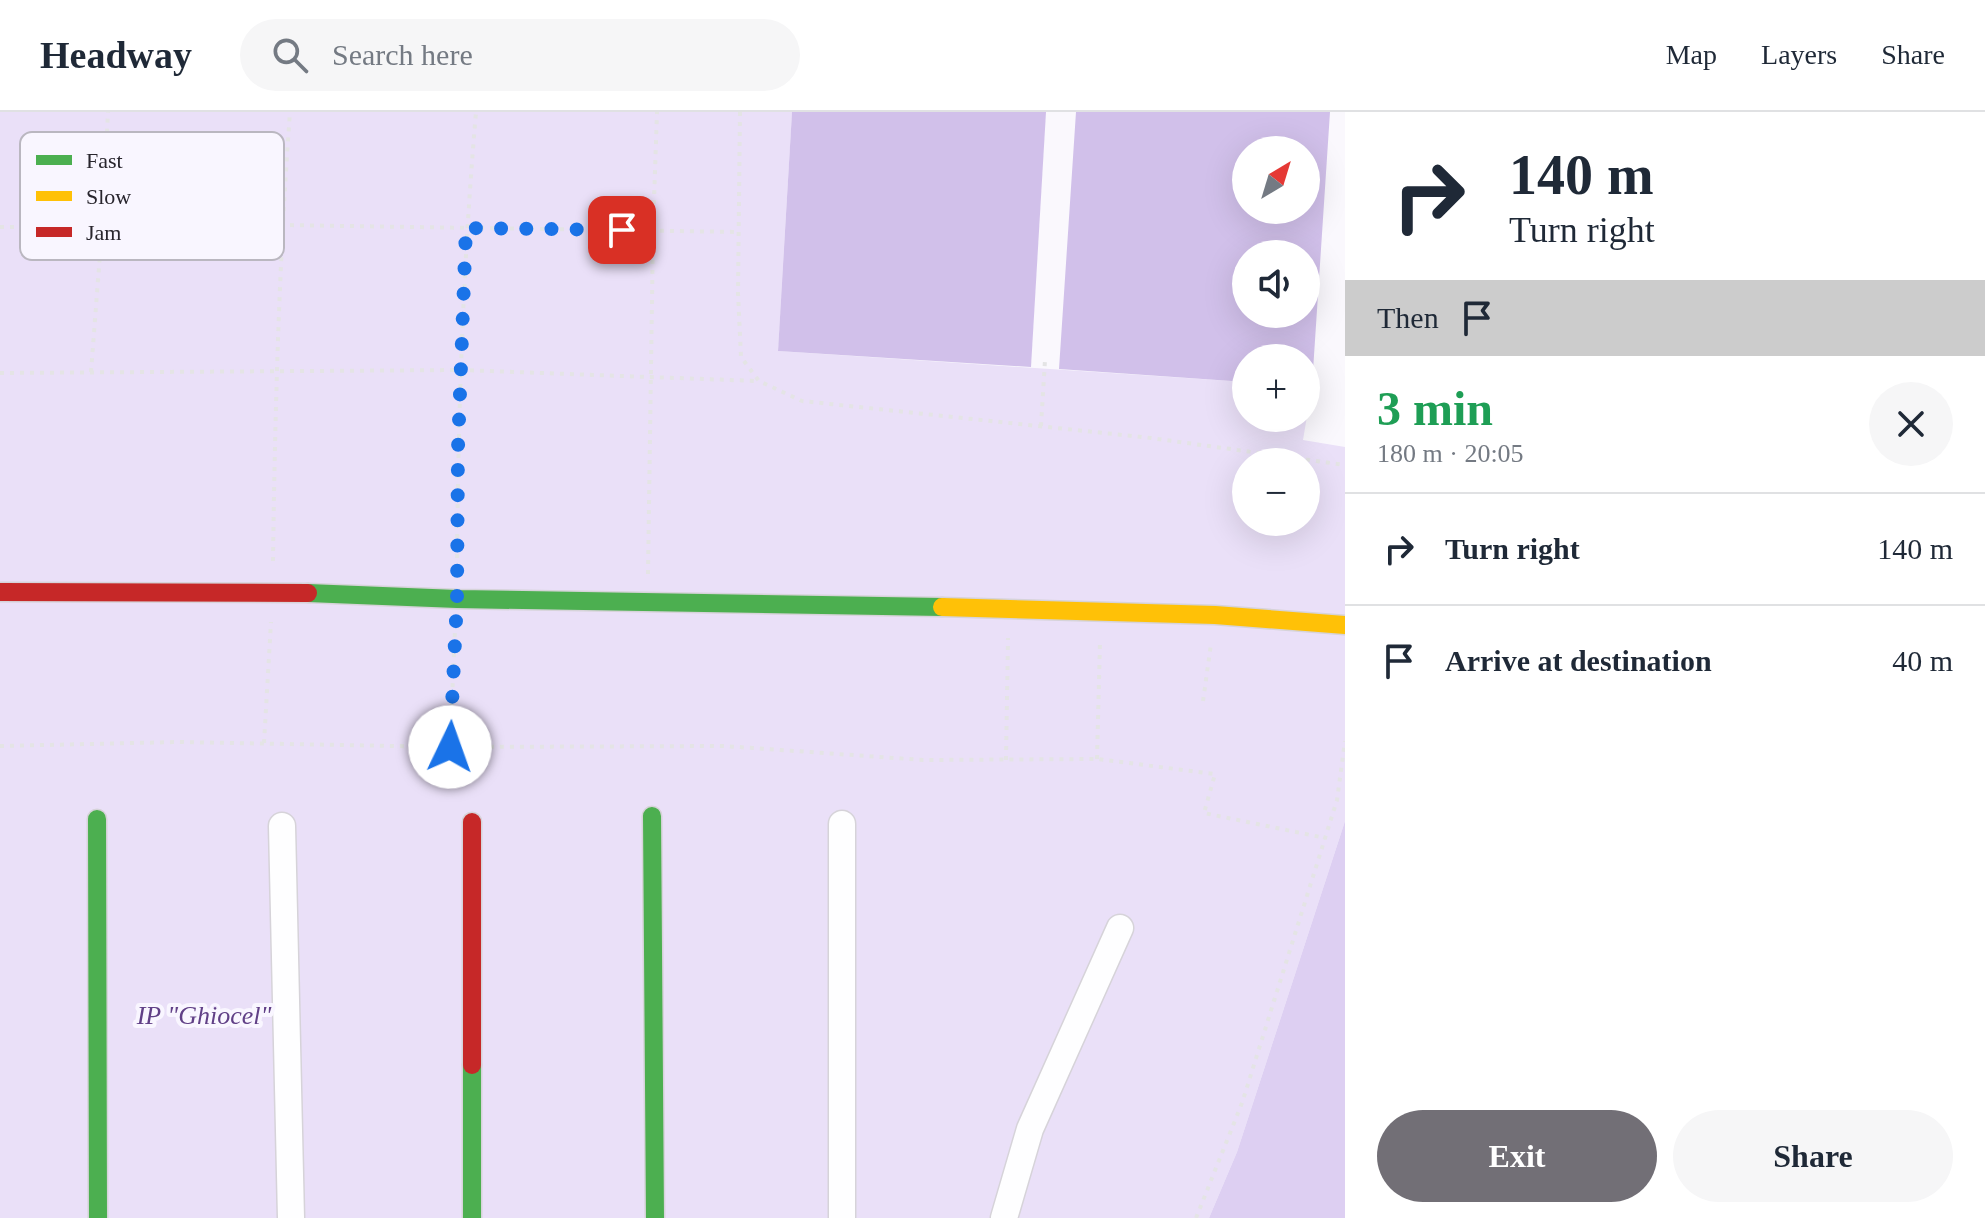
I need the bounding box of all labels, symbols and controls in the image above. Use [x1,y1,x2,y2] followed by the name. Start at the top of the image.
[240,19,800,91] search box
[268,33,312,77] icon: search
[40,34,192,76] text: Headway
[332,38,473,71] text: Search here
[1666,39,1717,70] text: Map
[1761,39,1837,70] text: Layers
[1881,39,1945,70] text: Share
[20,132,284,260] legend
[1232,136,1320,224] north arrow
[1232,136,1320,536] map controls
[1377,144,1481,248] icon: right
[1509,144,1654,206] text: 140 m
[86,148,123,173] text: Fast
[86,184,131,209] text: Slow
[588,196,656,264] pin
[600,208,644,252] icon: arrive
[1509,210,1655,250] text: Turn right
[86,220,121,245] text: Jam
[1232,240,1320,328] button: sound
[1455,296,1499,340] icon: arrive
[1377,301,1439,334] text: Then
[1232,344,1320,432] button: +
[1377,382,1493,435] text: 3 min
[1869,382,1953,466] button: close
[1377,439,1524,468] text: 180 m · 20:05
[1232,448,1320,536] button: −
[1377,527,1421,571] icon: right
[1445,532,1580,565] text: Turn right
[1877,532,1953,565] text: 140 m
[1377,639,1421,683] icon: arrive
[1445,644,1712,677] text: Arrive at destination
[1892,644,1953,677] text: 40 m
[408,705,492,789] position arrow
[136,1001,271,1030] park label: IP "Ghiocel"
[1377,1110,1657,1202] button: Exit
[1673,1110,1953,1202] button: Share

